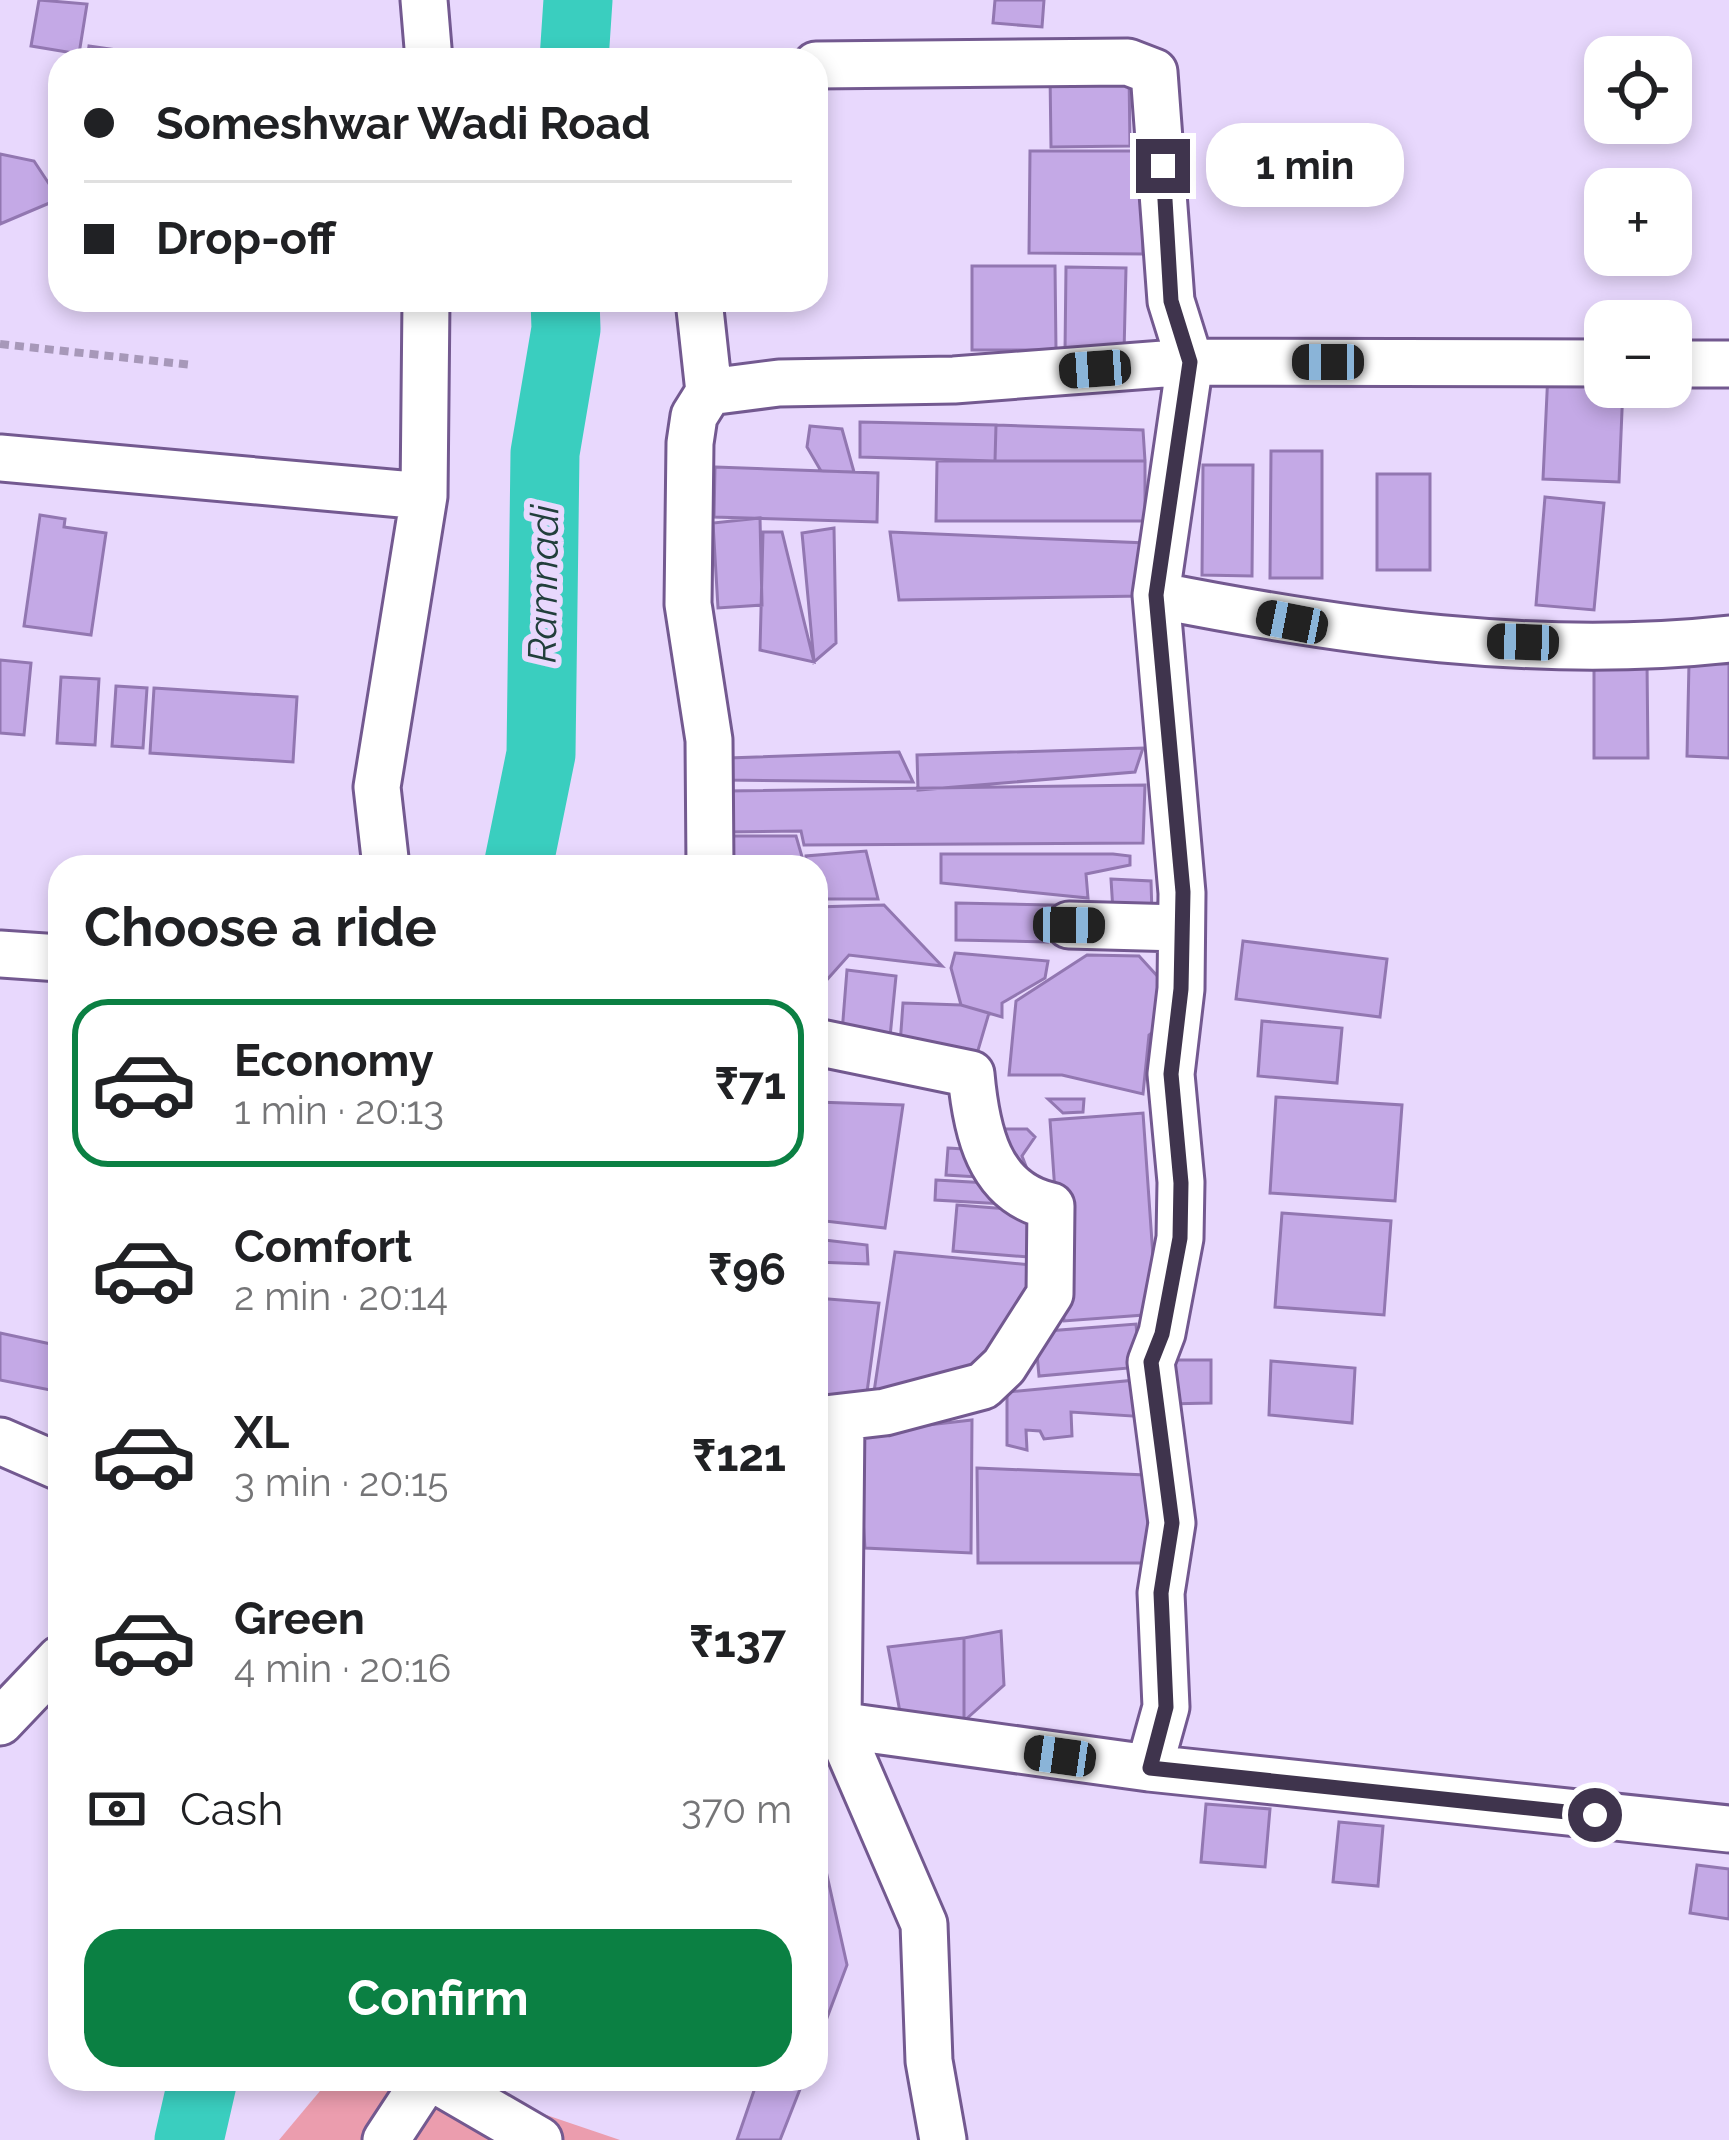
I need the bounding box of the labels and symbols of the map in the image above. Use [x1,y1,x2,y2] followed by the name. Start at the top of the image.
[1205,124,1403,208] callout: 1 min
[1136,139,1190,193] route end
[1292,344,1364,380] car
[1058,349,1132,389] car
[519,503,567,664] water label: Ramnadi
[1253,597,1331,647] car
[1486,623,1560,661] car
[1033,906,1105,944] car
[1022,1733,1098,1779] car
[1568,1788,1622,1842] route start

